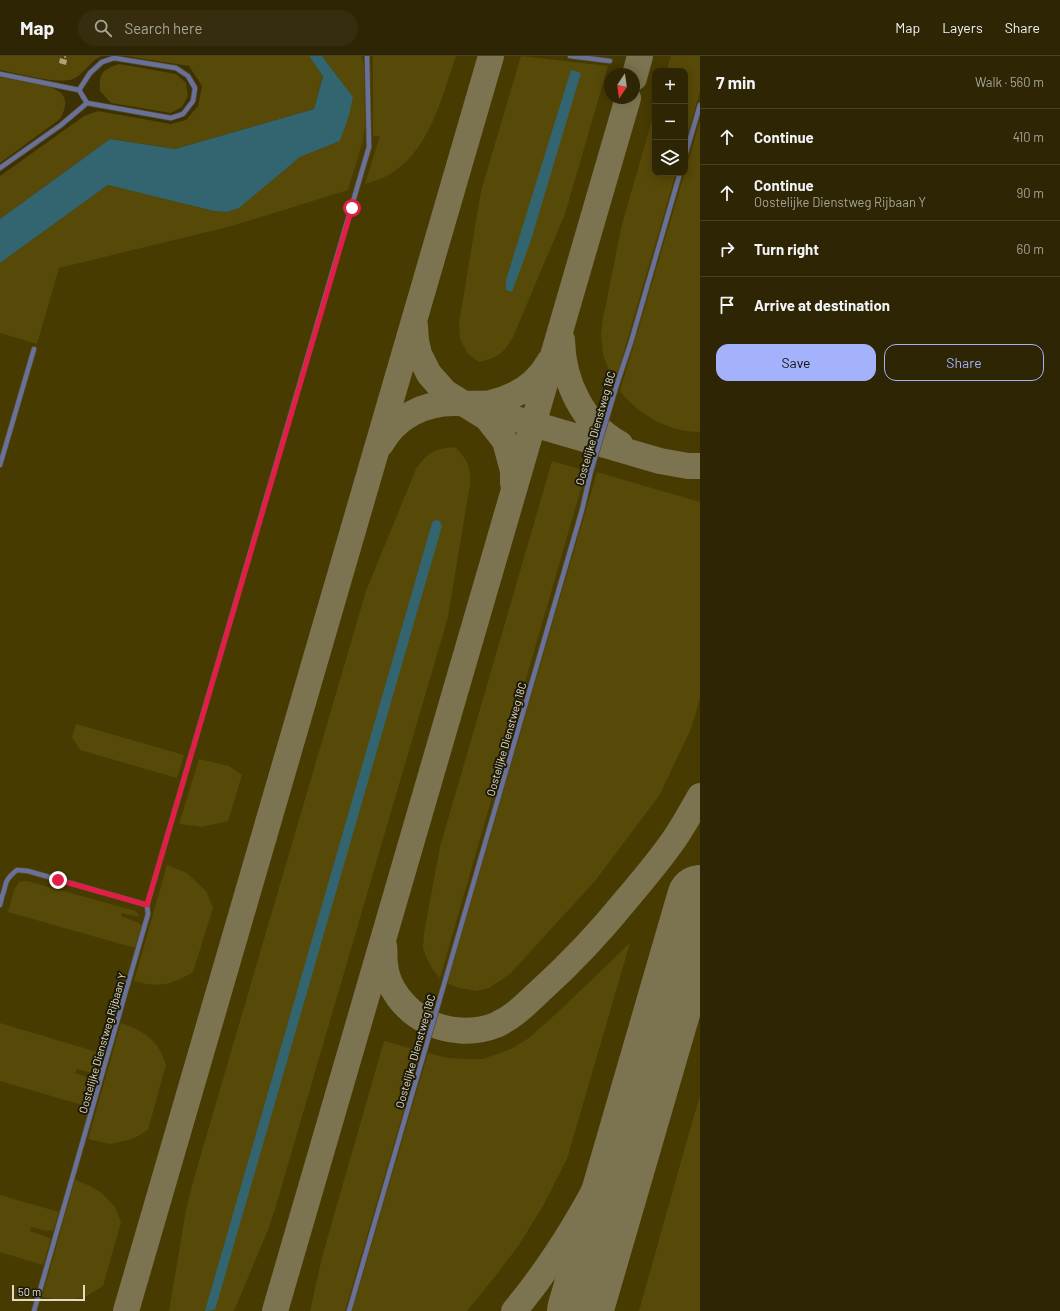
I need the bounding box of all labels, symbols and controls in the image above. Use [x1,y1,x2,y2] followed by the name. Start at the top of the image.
[78,10,358,46] search box
[20,16,54,39] text: Map
[92,17,114,39] icon: search
[124,19,202,37] text: Search here
[895,19,920,36] text: Map
[942,19,983,36] text: Layers
[1005,19,1040,36] text: Share
[604,68,640,104] north arrow
[652,68,688,176] map controls
[652,68,688,104] button: +
[716,72,756,92] text: 7 min
[975,74,1044,90] text: Walk · 560 m
[652,104,688,140] button: −
[716,126,738,148] icon: ahead
[754,128,814,146] text: Continue
[1013,129,1044,145] text: 410 m
[652,140,688,176] button: layers
[754,176,814,194] text: Continue
[716,182,738,204] icon: ahead
[1017,185,1044,201] text: 90 m
[754,194,926,210] text: Oostelijke Dienstweg Rijbaan Y
[343,199,361,217] route start
[716,238,738,260] icon: right
[754,240,819,258] text: Turn right
[1017,241,1044,257] text: 60 m
[716,294,738,316] icon: arrive
[754,296,890,314] text: Arrive at destination
[716,344,876,381] button: Save
[884,344,1044,381] button: Share
[573,370,617,486] street label: Oostelijke Dienstweg 18C
[484,681,528,797] street label: Oostelijke Dienstweg 18C
[49,871,67,889] route end
[76,971,128,1115] street label: Oostelijke Dienstweg Rijbaan Y
[393,993,437,1109] street label: Oostelijke Dienstweg 18C
[12,1283,85,1302] scale bar
[18,1285,41,1298] text: 50 m

